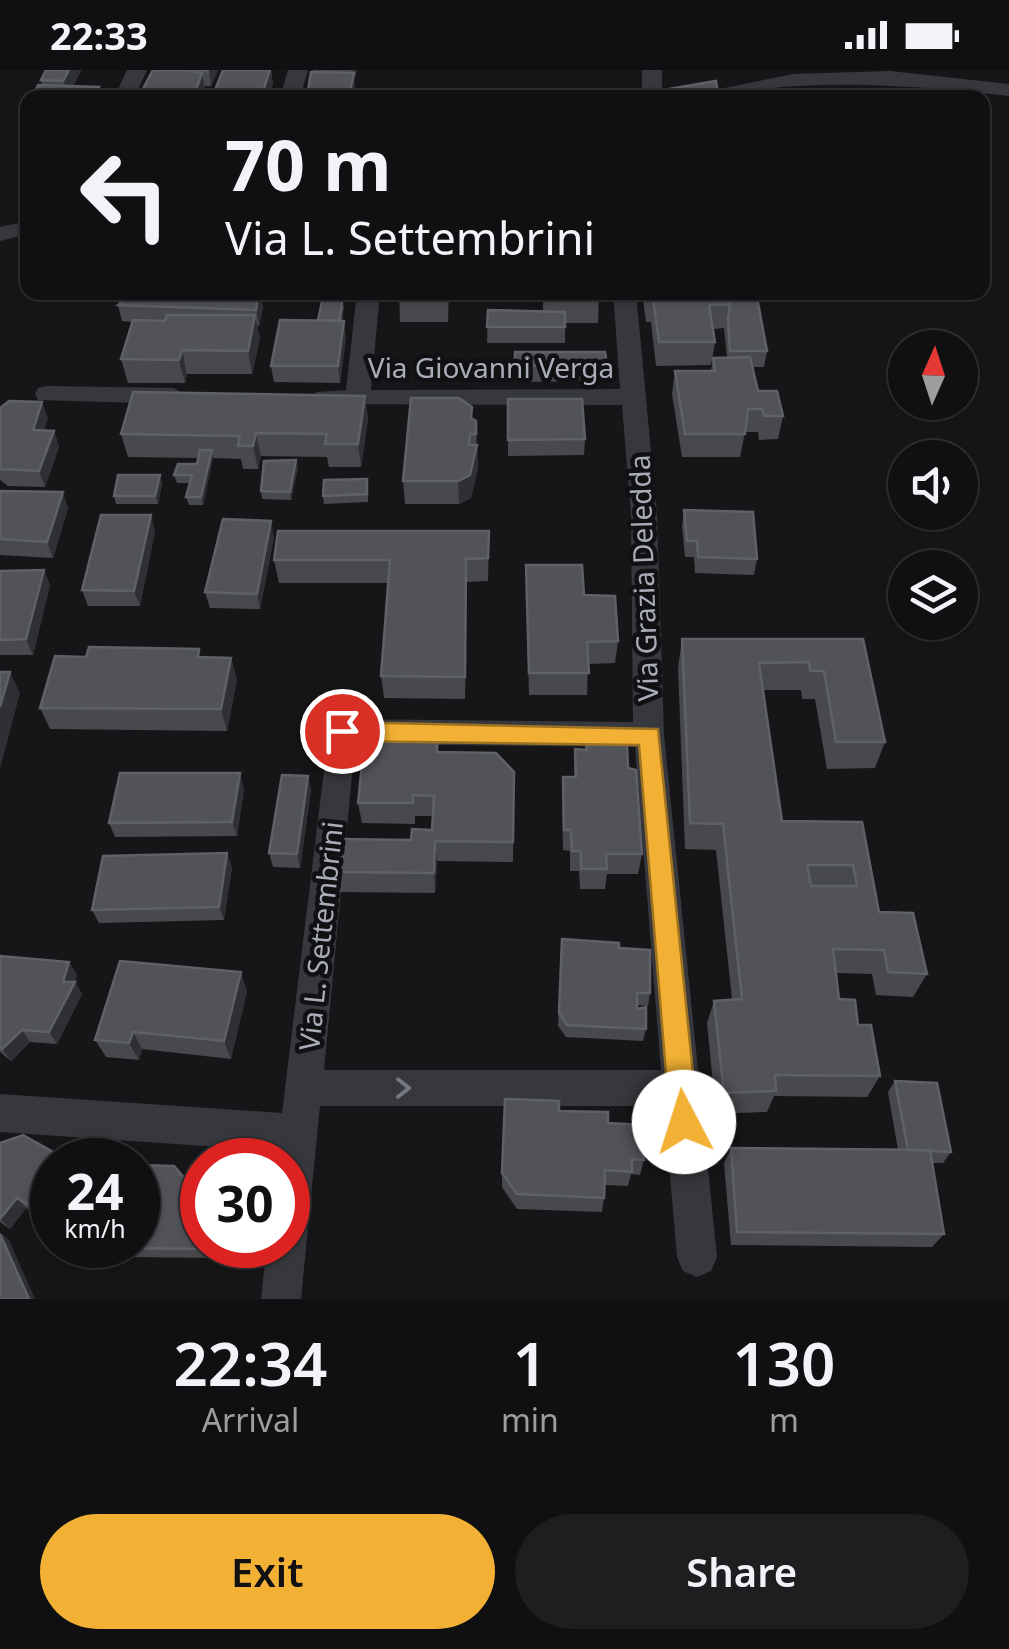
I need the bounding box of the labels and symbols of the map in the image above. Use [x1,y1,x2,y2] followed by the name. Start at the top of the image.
[888,330,978,420] north arrow
[368,348,614,386] street label: Via Giovanni Verga
[620,454,666,702] street label: Via Grazia Deledda
[300,689,385,774] pin
[289,819,351,1052] street label: Via L. Settembrini
[632,1070,736,1174] position arrow
[396,1077,412,1099] one-way arrow
[180,1138,310,1268] speed limit sign: 30

